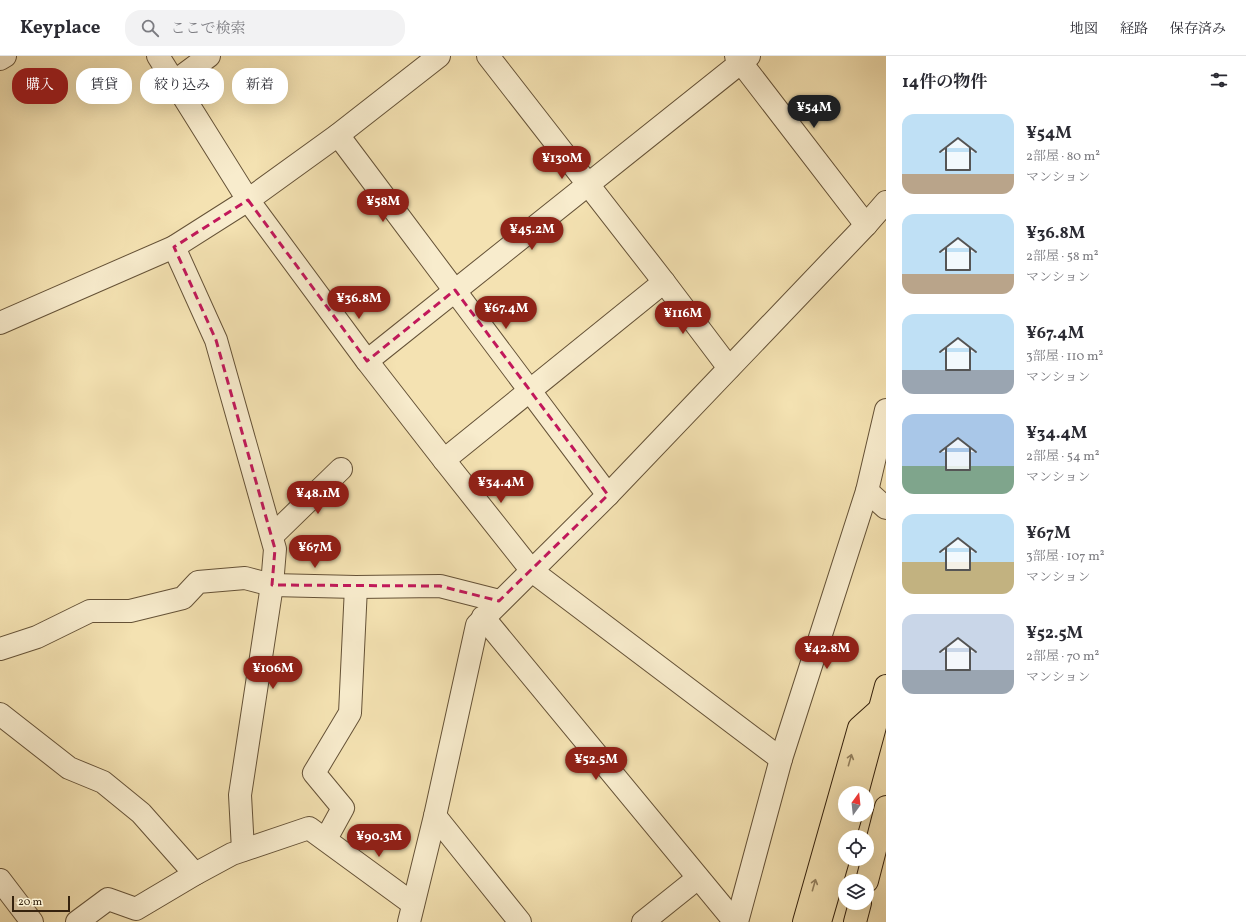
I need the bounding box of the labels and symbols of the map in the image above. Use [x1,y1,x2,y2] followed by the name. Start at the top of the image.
[790,95,838,129] pin: ¥54M
[534,146,590,180] pin: ¥130M
[359,189,407,223] pin: ¥58M
[499,217,565,251] pin: ¥45.2M
[326,286,392,320] pin: ¥36.8M
[473,296,539,330] pin: ¥67.4M
[655,301,711,335] pin: ¥116M
[468,470,534,504] pin: ¥34.4M
[285,481,351,515] pin: ¥48.1M
[291,535,339,569] pin: ¥67M
[794,636,860,670] pin: ¥42.8M
[245,656,301,690] pin: ¥106M
[563,747,629,781] pin: ¥52.5M
[847,753,854,766] one-way arrow
[838,786,874,822] north arrow
[346,824,412,858] pin: ¥90.3M
[811,878,818,891] one-way arrow
[12,894,70,913] scale bar

